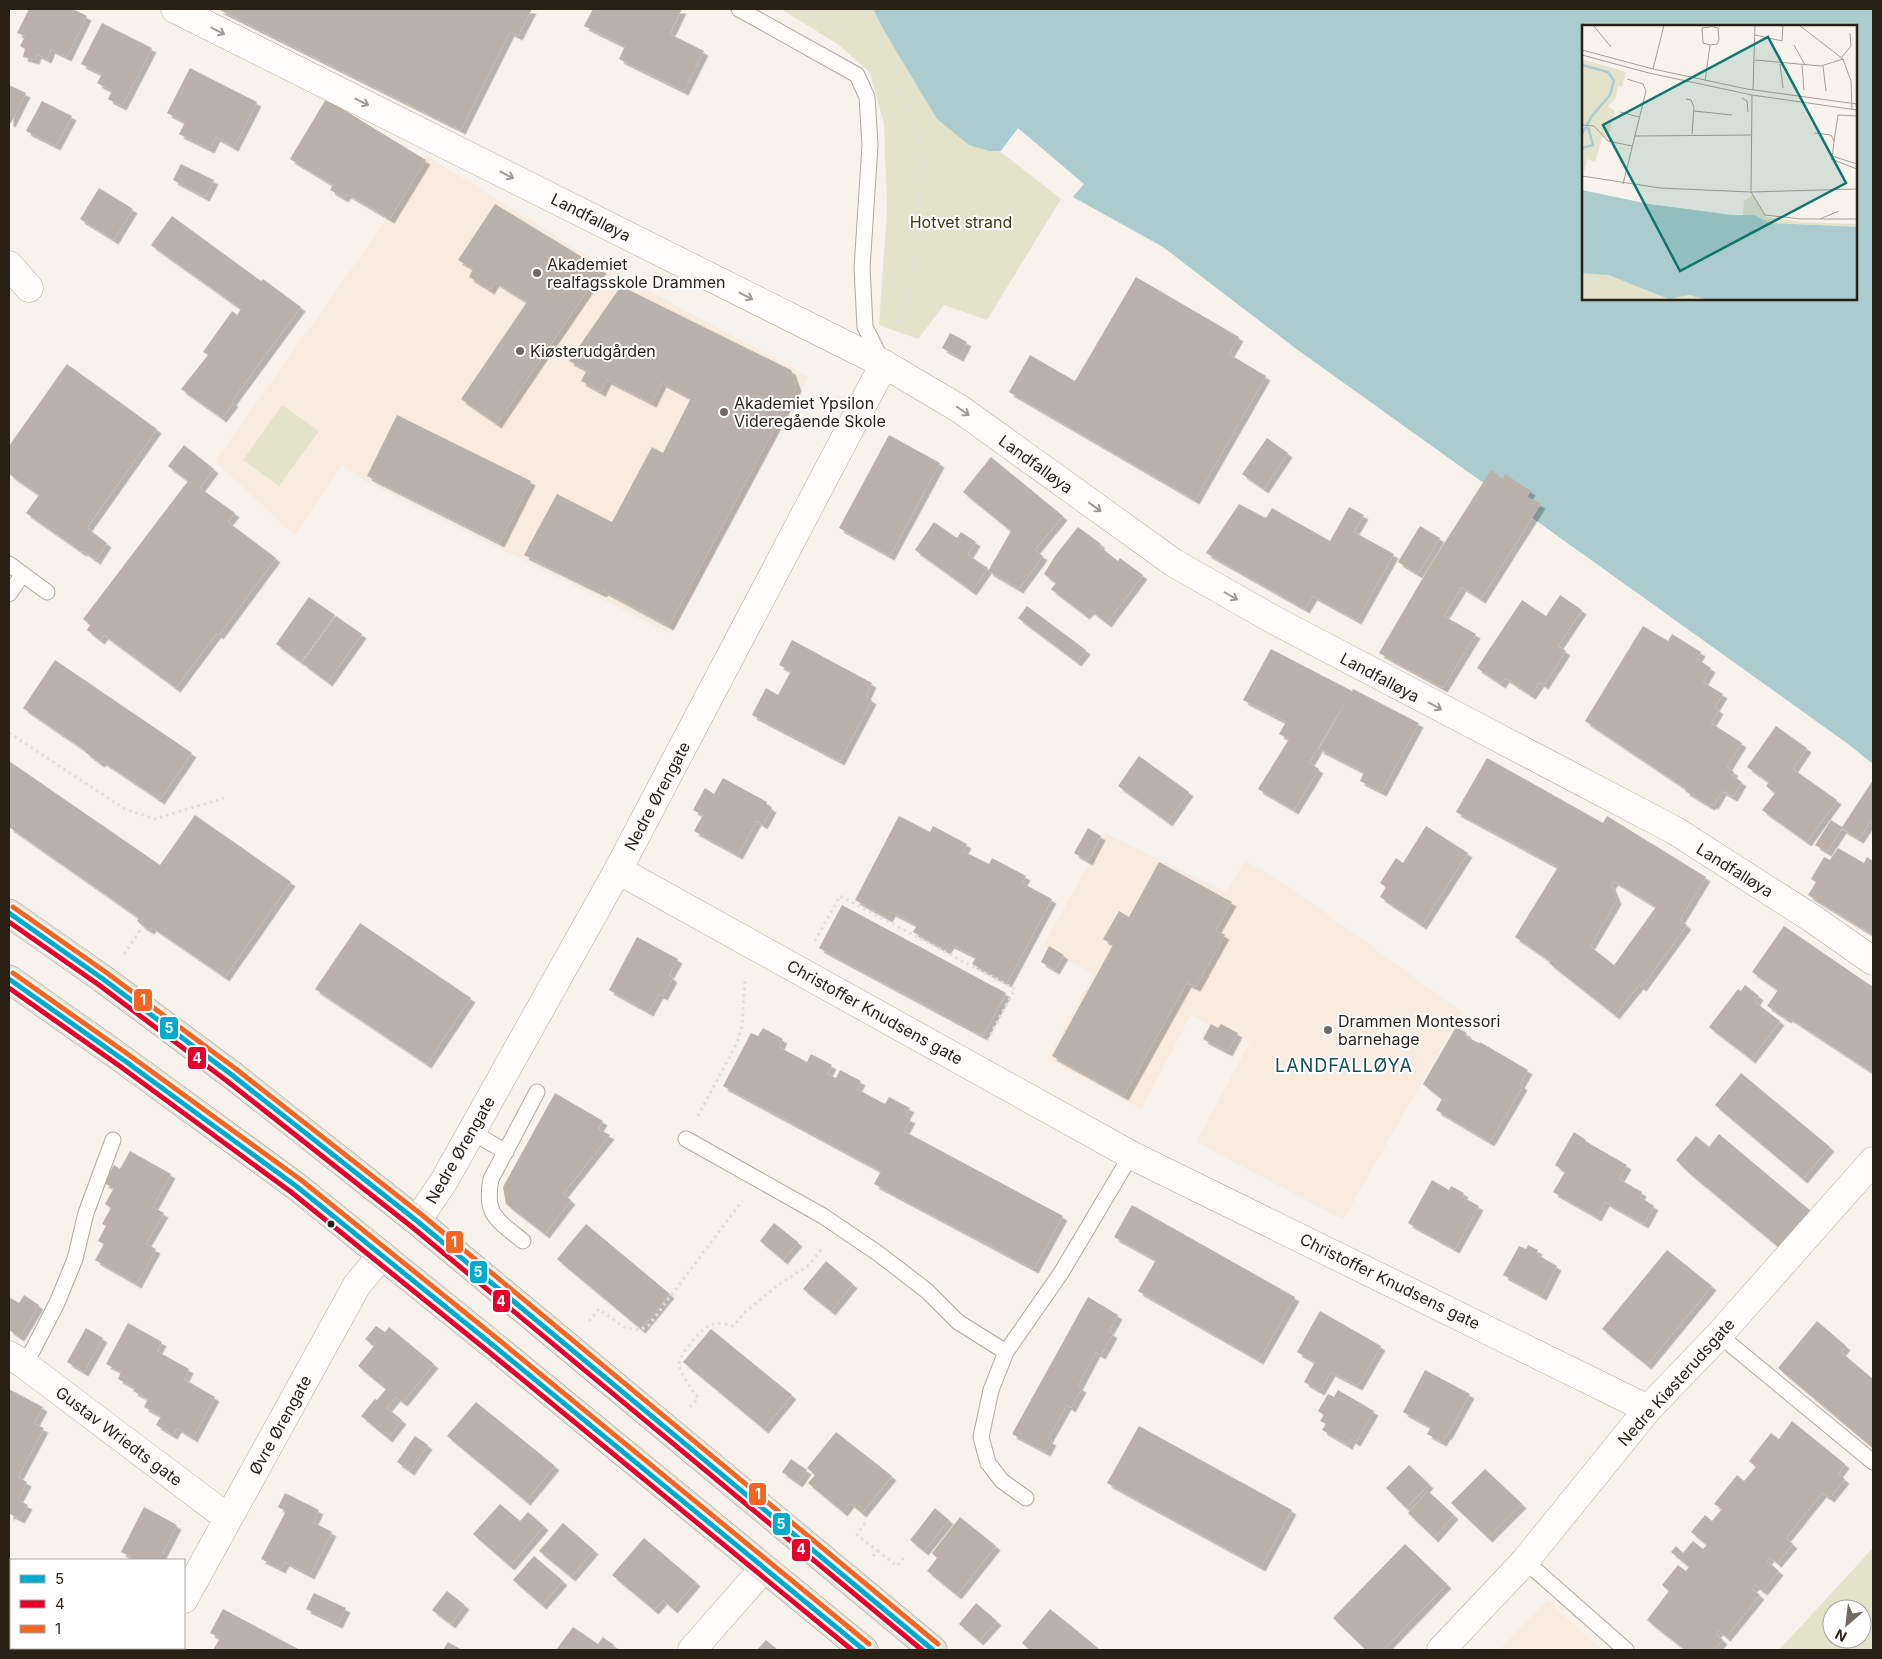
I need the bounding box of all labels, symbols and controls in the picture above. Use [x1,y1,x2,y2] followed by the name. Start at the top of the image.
[1582,25,1857,300] inset map
[211,26,226,36] one-way arrow
[354,98,369,107] one-way arrow
[499,171,514,180] one-way arrow
[548,188,634,246] street label: Landfalløya
[910,212,1012,232] park label: Hotvet strand
[547,254,726,292] place label: Akademiet realfagsskole Drammen
[531,267,543,279] marker: Akademiet realfagsskole Drammen
[738,292,753,301] one-way arrow
[530,341,656,361] place label: Kiøsterudgården
[514,345,526,357] marker: Kiøsterudgården
[734,393,886,431] place label: Akademiet Ypsilon Videregående Skole
[718,406,730,418] marker: Akademiet Ypsilon Videregående Skole
[956,406,970,416] one-way arrow
[995,430,1077,498] street label: Landfalløya
[1088,501,1101,512] one-way arrow
[1223,591,1237,601] one-way arrow
[1337,648,1423,706] street label: Landfalløya
[1428,701,1443,711] one-way arrow
[620,738,694,854] street label: Nedre Ørengate
[1693,839,1777,901] street label: Landfalløya
[784,955,966,1069] street label: Christoffer Knudsens gate
[133,988,153,1012] line badge: 1
[140,991,146,1008] text: 1
[1338,1011,1500,1049] place label: Drammen Montessori barnehage
[159,1016,179,1040] line badge: 5
[165,1019,174,1036] text: 5
[1322,1024,1334,1036] marker: Drammen Montessori barnehage
[187,1046,207,1070] line badge: 4
[192,1049,202,1066] text: 4
[1275,1055,1413,1076] district label: LANDFALLØYA
[421,1093,499,1207] street label: Nedre Ørengate
[326,1219,336,1229] unlabelled marker
[1297,1229,1483,1333] street label: Christoffer Knudsens gate
[445,1230,464,1254] line badge: 1
[451,1233,457,1250] text: 1
[469,1260,488,1284] line badge: 5
[474,1263,483,1280] text: 5
[492,1289,511,1313] line badge: 4
[496,1292,506,1309] text: 4
[1613,1314,1739,1450] street label: Nedre Kiøsterudsgate
[244,1372,316,1478] street label: Øvre Ørengate
[52,1382,186,1490] street label: Gustav Wriedts gate
[748,1482,767,1506] line badge: 1
[755,1485,761,1502] text: 1
[772,1512,791,1536] line badge: 5
[777,1515,786,1532] text: 5
[791,1538,811,1562] line badge: 4
[796,1540,806,1557] text: 4
[10,1559,185,1649] legend
[55,1569,64,1588] text: 5
[55,1594,65,1613] text: 4
[1822,1599,1872,1649] north arrow
[55,1619,61,1638] text: 1
[1832,1626,1849,1646] text: N

